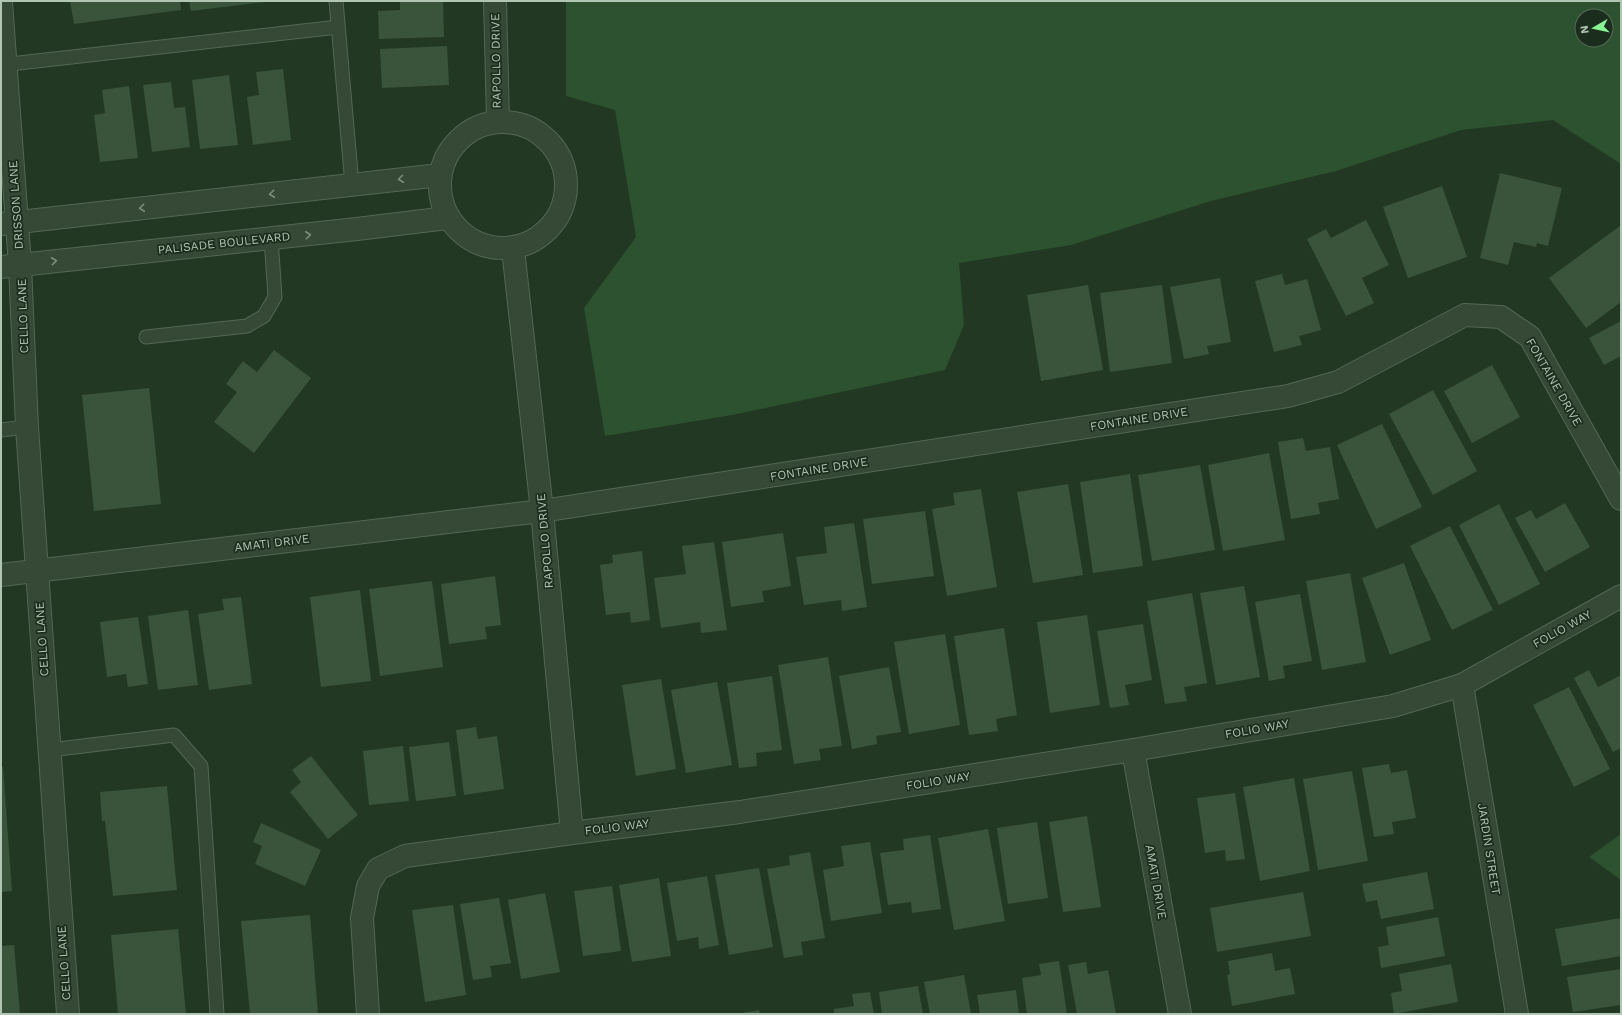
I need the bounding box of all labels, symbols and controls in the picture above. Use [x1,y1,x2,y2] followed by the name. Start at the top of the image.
[1574,8,1614,48] north arrow
[488,13,504,109] street label: RAPOLLO DRIVE
[1578,24,1592,35] text: N
[6,160,26,250] street label: DRISSON LANE
[398,174,404,183] one-way arrow
[269,189,275,198] one-way arrow
[139,203,145,212] one-way arrow
[157,229,291,257] street label: PALISADE BOULEVARD
[305,230,311,239] one-way arrow
[51,257,57,266] one-way arrow
[15,278,31,354] street label: CELLO LANE
[1523,336,1585,429] street label: FONTAINE DRIVE
[1089,404,1189,434] street label: FONTAINE DRIVE
[769,454,869,484] street label: FONTAINE DRIVE
[534,493,556,589] street label: RAPOLLO DRIVE
[234,531,311,555] street label: AMATI DRIVE
[32,601,52,677] street label: CELLO LANE
[1530,607,1594,651] street label: FOLIO WAY
[1224,716,1290,742] street label: FOLIO WAY
[905,769,971,793] street label: FOLIO WAY
[1475,802,1503,896] street label: JARDIN STREET
[584,816,650,838] street label: FOLIO WAY
[1143,844,1170,921] street label: AMATI DRIVE
[54,925,74,1001] street label: CELLO LANE

